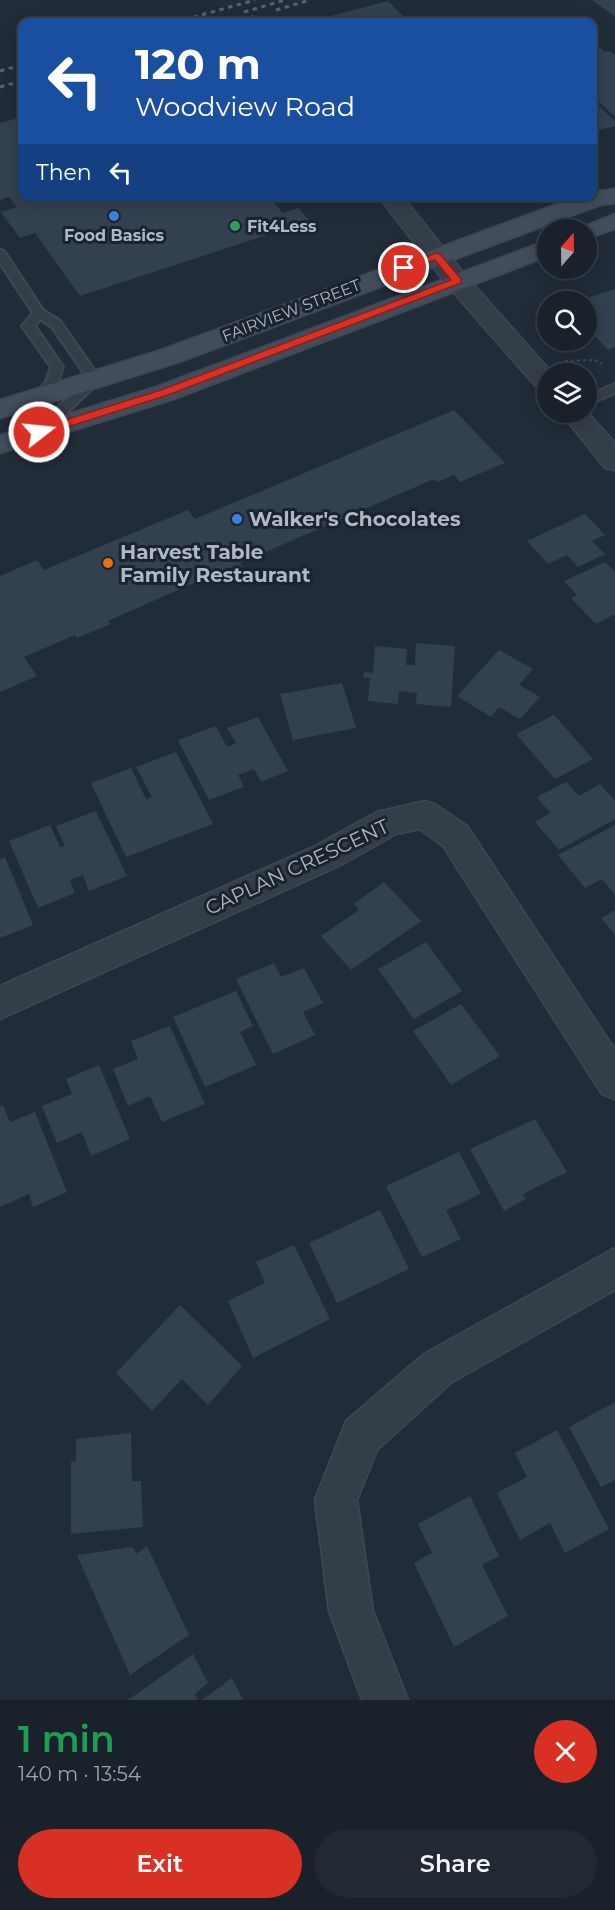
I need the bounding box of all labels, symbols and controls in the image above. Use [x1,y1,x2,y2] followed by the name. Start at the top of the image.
[135,38,261,90] text: 120 m
[36,42,114,120] icon: left
[135,90,355,123] text: Woodview Road
[104,156,137,189] icon: left
[36,159,92,186] text: Then
[107,209,121,223] marker: Food Basics
[247,217,317,236] place label: Fit4Less
[228,219,242,233] marker: Fit4Less
[537,219,597,279] north arrow
[537,219,597,423] map controls
[64,226,164,245] place label: Food Basics
[378,242,429,293] pin
[387,251,420,284] icon: arrive
[219,275,364,346] street label: FAIRVIEW STREET
[537,291,597,351] button: search
[537,363,597,423] button: layers
[7,400,71,464] position arrow
[249,507,461,531] place label: Walker's Chocolates
[230,512,244,526] marker: Walker's Chocolates
[120,540,311,587] place label: Harvest Table Family Restaurant
[101,556,115,570] marker: Harvest Table Family Restaurant
[201,814,393,920] street label: CAPLAN CRESCENT
[18,1717,115,1761] text: 1 min
[534,1720,597,1783] button: close
[18,1762,141,1786] text: 140 m · 13:54
[18,1829,302,1898] button: Exit
[314,1829,597,1898] button: Share

